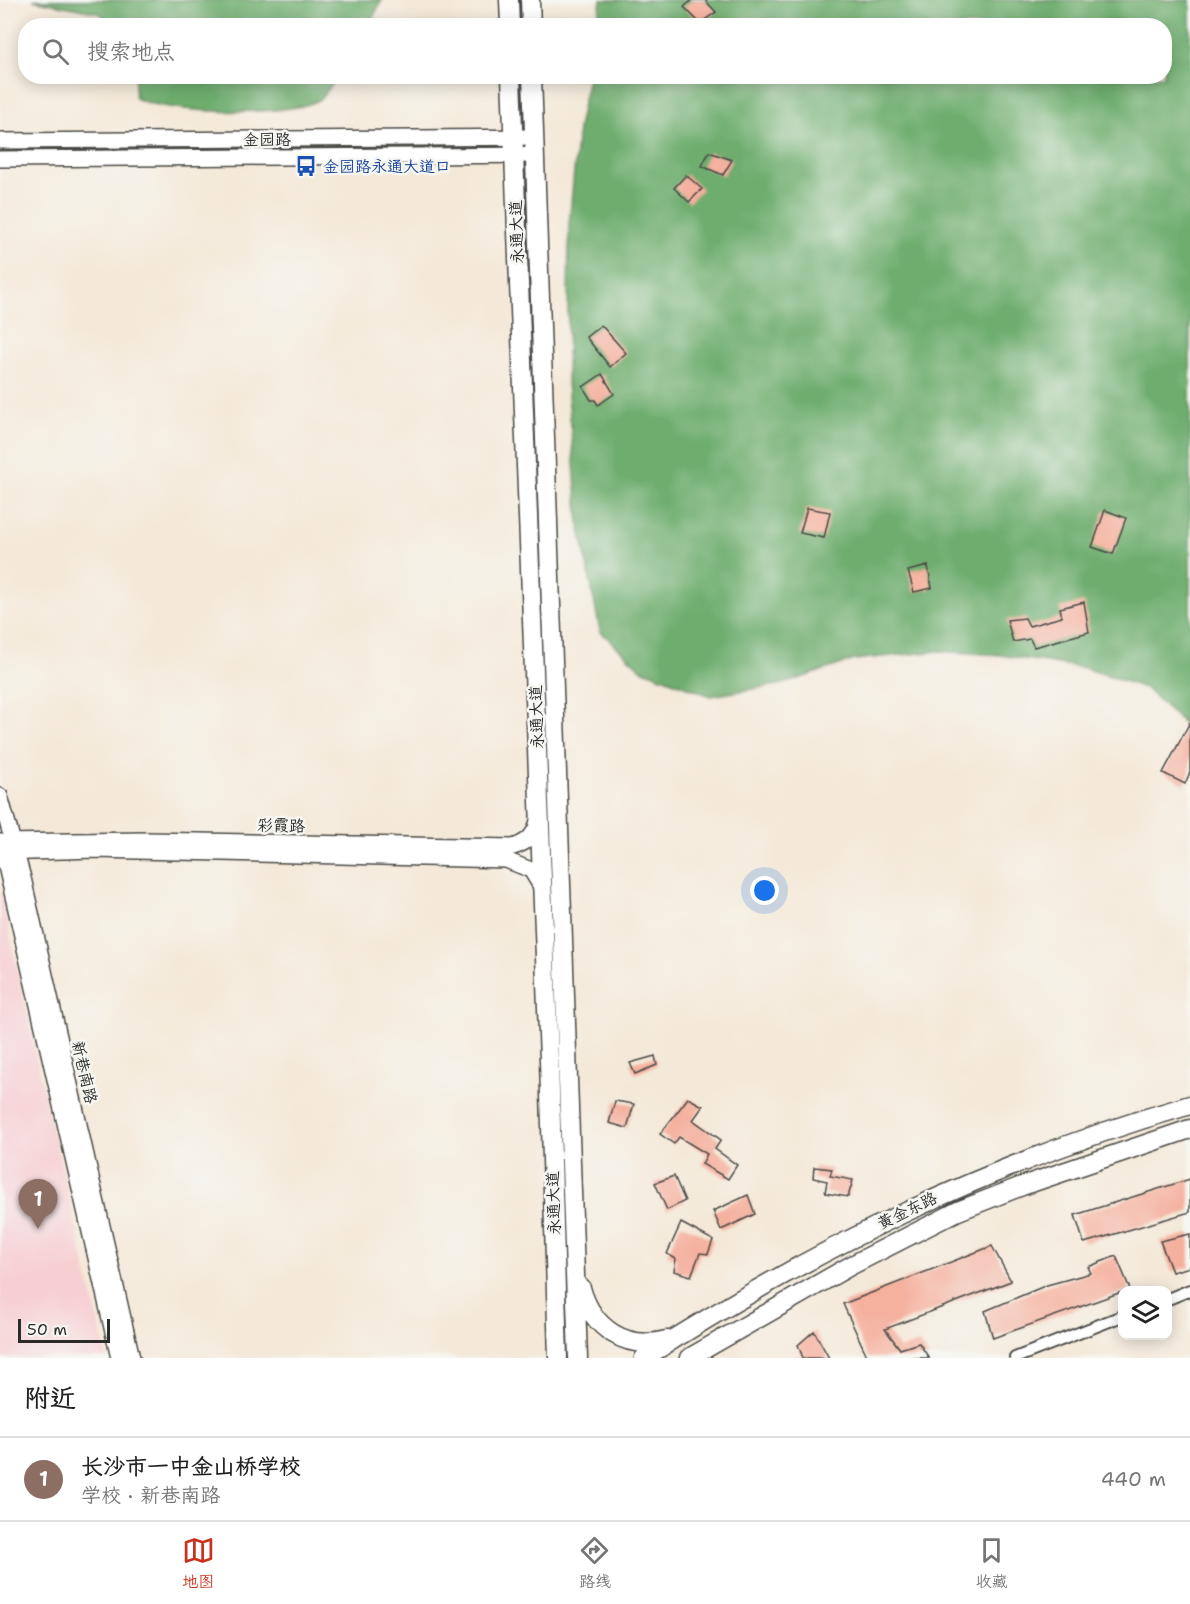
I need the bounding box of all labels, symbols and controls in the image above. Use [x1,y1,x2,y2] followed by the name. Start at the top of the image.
[18,18,1172,84] search box
[39,35,72,68] icon: search
[87,37,175,66] text: 搜索地点
[243,129,291,150] street label: 金园路
[294,154,318,178] bus stop icon: 金园路永通大道口
[323,156,451,177] place label: 金园路永通大道口
[505,200,528,264] street label: 永通大道
[525,685,548,749] street label: 永通大道
[257,815,305,836] street label: 彩霞路
[750,876,779,905] your location
[67,1039,102,1106] street label: 新巷南路
[542,1171,565,1235] street label: 永通大道
[18,1180,57,1229] pin: 1
[874,1187,941,1234] street label: 黄金东路
[1118,1286,1172,1340] map controls
[1118,1286,1172,1340] button: layers
[18,1316,110,1344] scale bar
[27,1319,67,1340] text: 50 m
[24,1380,76,1415] text: 附近
[81,1452,301,1481] text: 长沙市一中金山桥学校
[39,1466,48,1492] text: 1
[1101,1466,1166,1492] text: 440 m
[81,1482,220,1508] text: 学校 · 新巷南路
[182,1534,215,1592] tab: 地图
[578,1534,611,1592] tab: 路线
[975,1534,1008,1592] tab: 收藏

